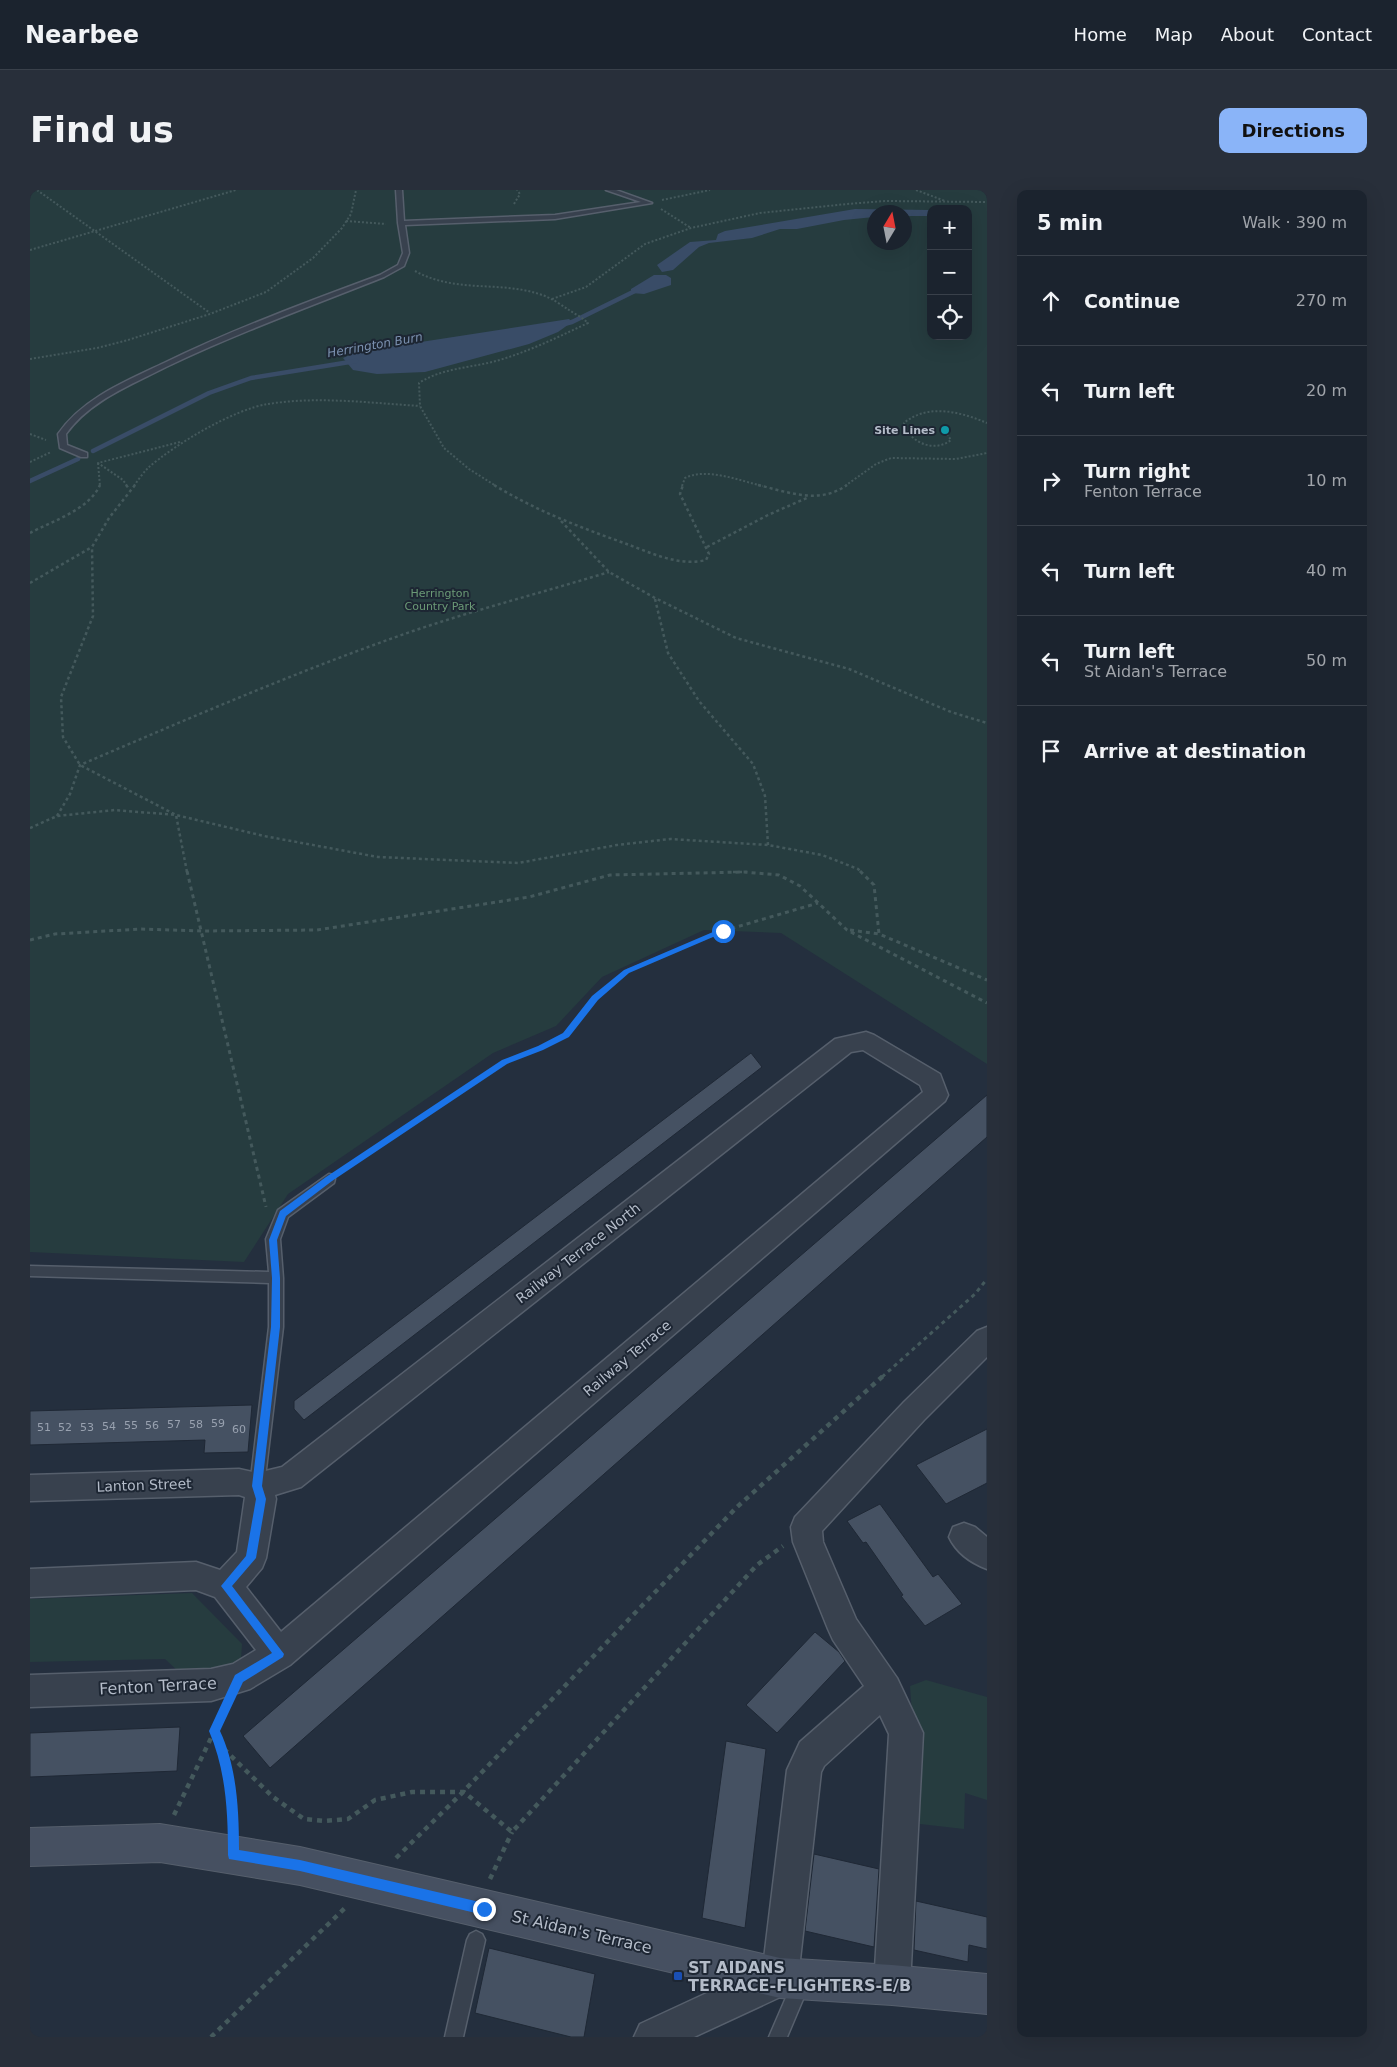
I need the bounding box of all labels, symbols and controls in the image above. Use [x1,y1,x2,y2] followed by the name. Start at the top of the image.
[25,21,139,49] text: Nearbee
[1074,24,1127,45] text: Home
[1155,24,1193,45] text: Map
[1221,24,1274,45] text: About
[1302,24,1372,45] text: Contact
[1219,108,1367,153] button: Directions
[30,110,174,150] text: Find us
[867,205,912,250] north arrow
[927,205,972,340] map controls
[927,205,972,250] button: +
[1037,211,1103,235] text: 5 min
[1242,213,1347,232] text: Walk · 390 m
[927,250,972,295] button: −
[1037,287,1065,315] icon: ahead
[1084,290,1180,312] text: Continue
[1296,291,1347,310] text: 270 m
[927,295,972,340] button: locate
[326,330,424,360] water label: Herrington Burn
[1037,377,1065,405] icon: left
[1084,380,1175,402] text: Turn left
[1306,381,1347,400] text: 20 m
[874,424,935,437] place label: Site Lines
[939,424,951,436] marker: Site Lines
[1084,460,1190,482] text: Turn right
[1037,467,1065,495] icon: right
[1306,471,1347,490] text: 10 m
[1084,482,1202,501] text: Fenton Terrace
[1037,557,1065,585] icon: left
[1084,560,1175,582] text: Turn left
[1306,561,1347,580] text: 40 m
[405,587,476,613] park label: Herrington Country Park
[1084,640,1175,662] text: Turn left
[1037,647,1065,675] icon: left
[1306,651,1347,670] text: 50 m
[1084,662,1227,681] text: St Aidan's Terrace
[1037,737,1065,765] icon: arrive
[1084,740,1306,762] text: Arrive at destination
[712,920,735,943] route start
[513,1200,643,1306] street label: Railway Terrace North
[580,1317,674,1399] street label: Railway Terrace
[211,1417,225,1430] house number: 59
[167,1418,181,1431] house number: 57
[189,1418,203,1431] house number: 58
[124,1419,138,1432] house number: 55
[145,1419,159,1432] house number: 56
[102,1420,116,1433] house number: 54
[37,1421,51,1434] house number: 51
[58,1421,72,1434] house number: 52
[80,1421,94,1434] house number: 53
[232,1423,246,1436] house number: 60
[96,1475,192,1495] street label: Lanton Street
[99,1673,217,1699] street label: Fenton Terrace
[473,1898,496,1921] route end
[510,1907,654,1957] street label: St Aidan's Terrace
[688,1958,911,1995] place label: ST AIDANS TERRACE-FLIGHTERS-E/B
[672,1970,684,1982] marker: ST AIDANS TERRACE-FLIGHTERS-E/B

